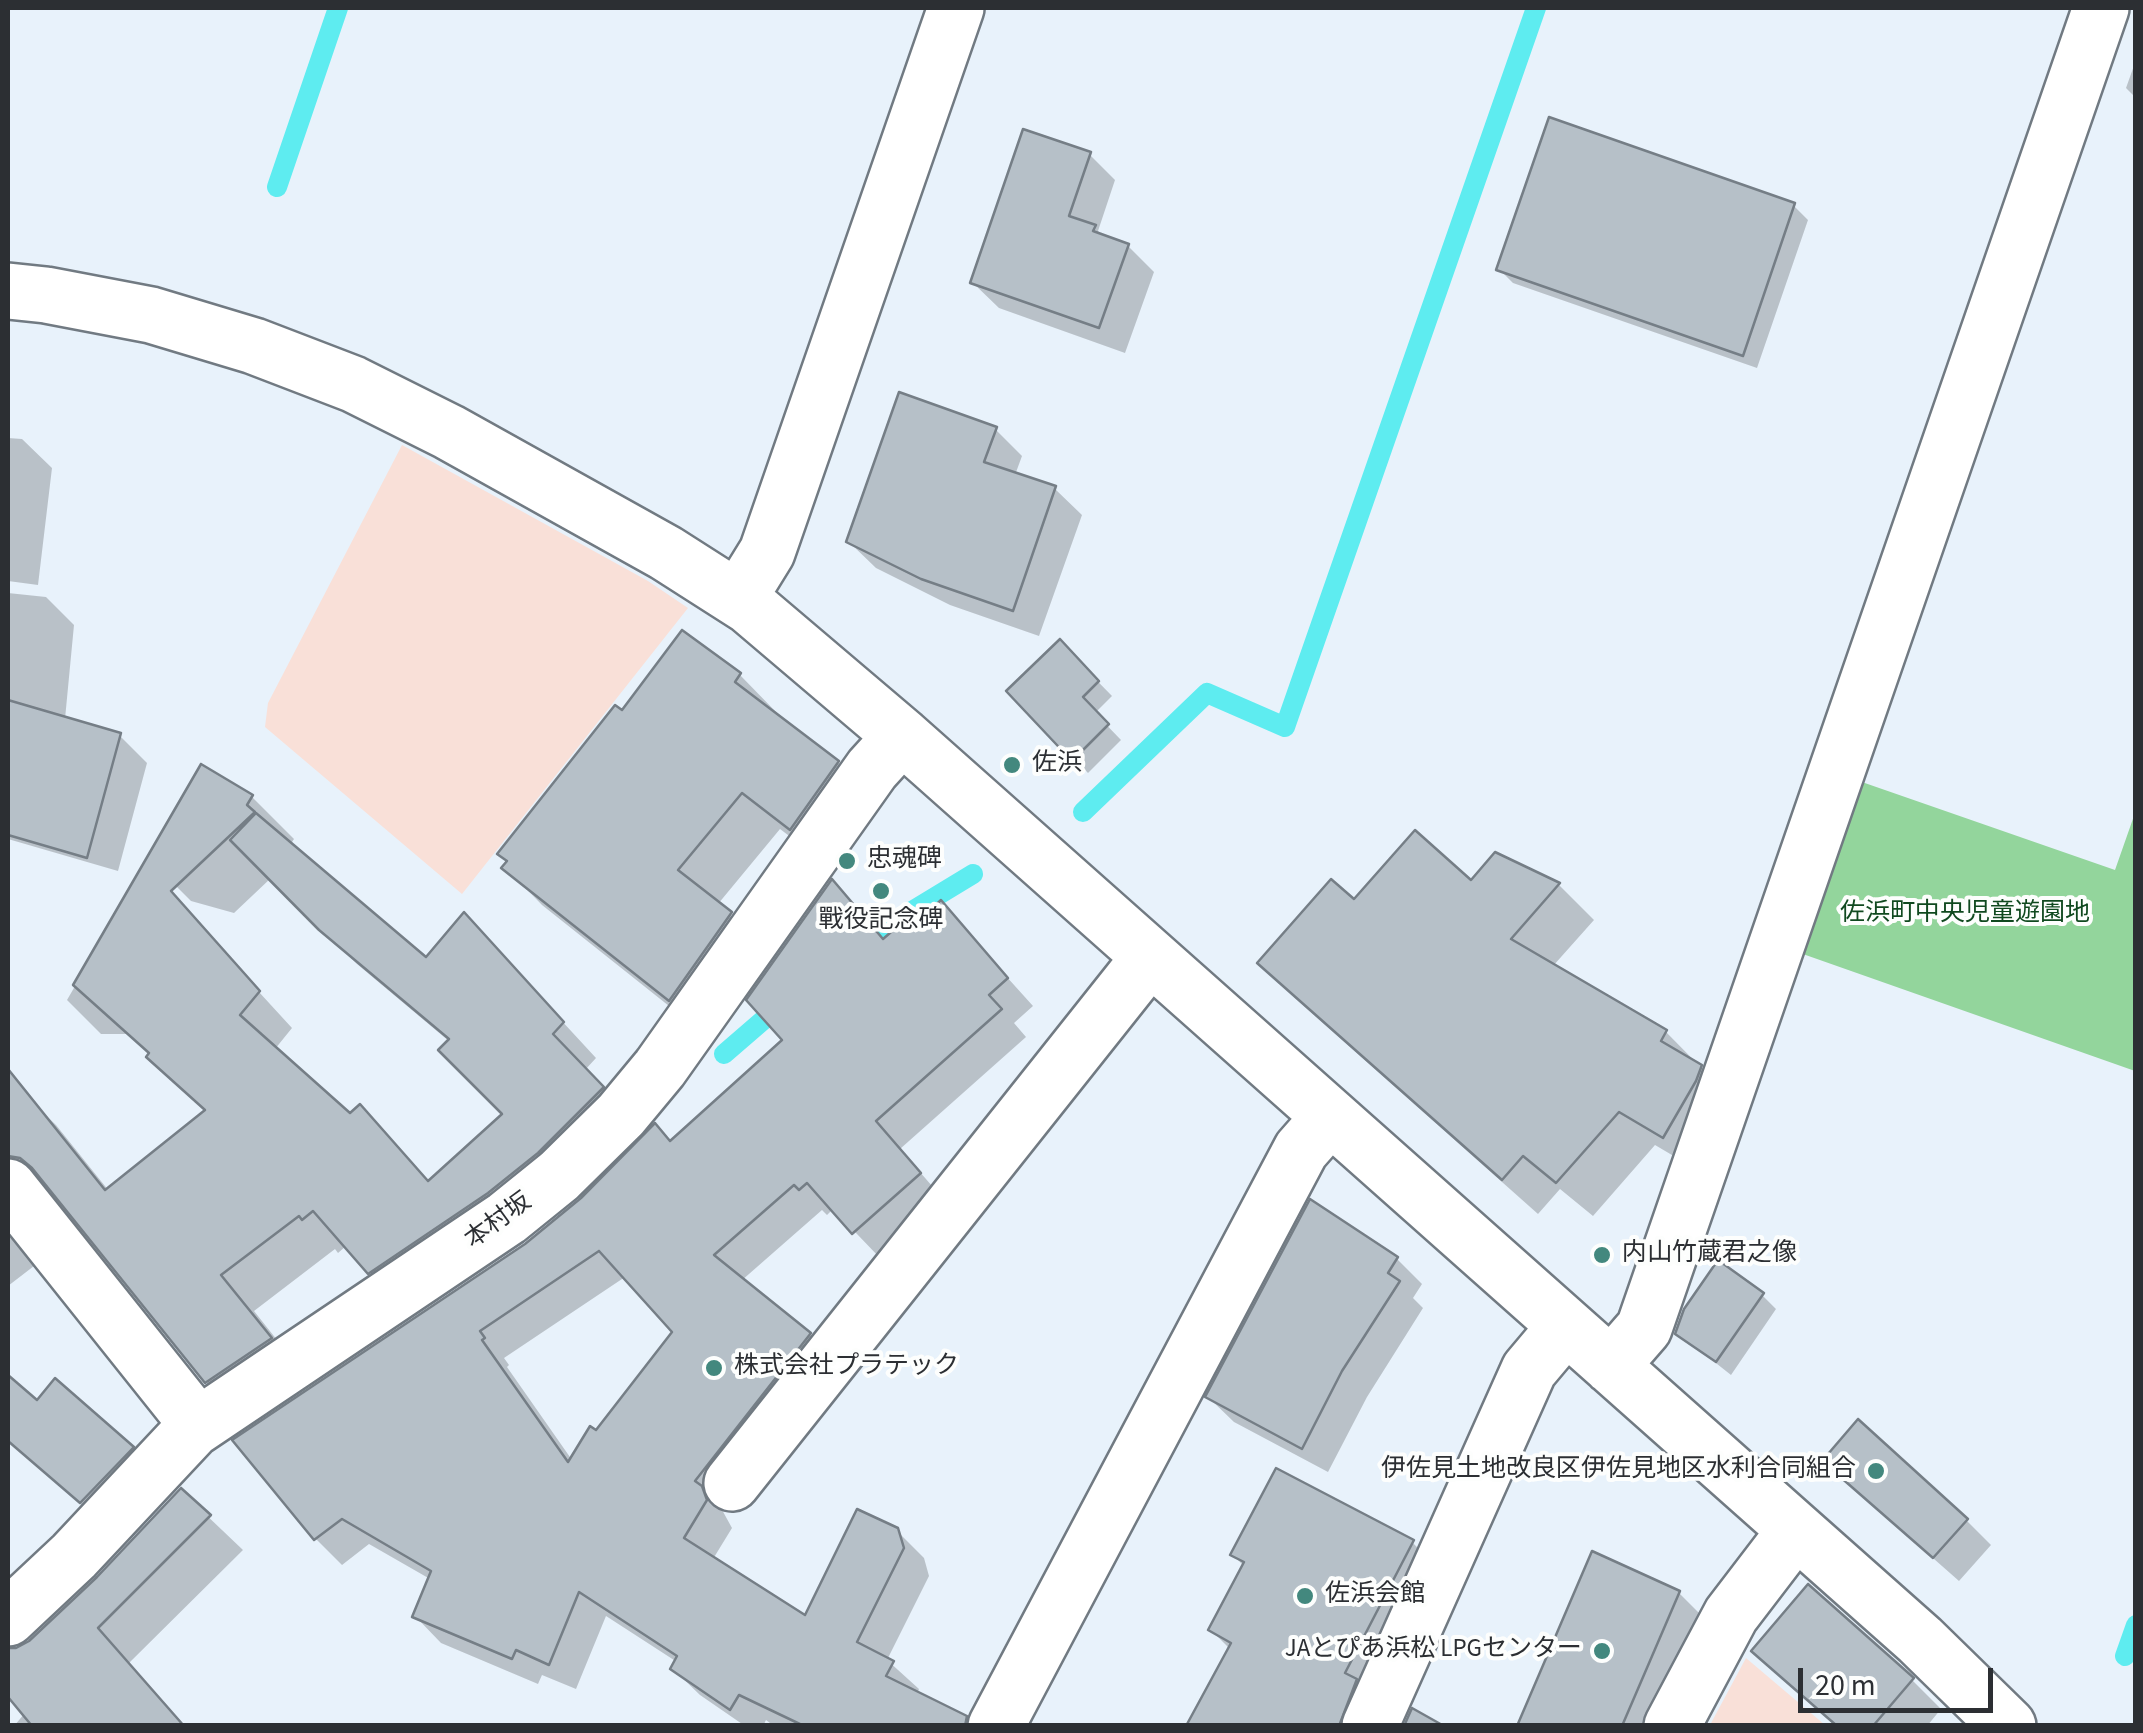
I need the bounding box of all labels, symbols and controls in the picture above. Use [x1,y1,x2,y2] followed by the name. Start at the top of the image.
[1032,750,1082,780] place label: 佐浜
[1001,754,1023,776] marker: 佐浜
[867,846,942,876] place label: 忠魂碑
[836,850,858,872] marker: 忠魂碑
[870,880,892,902] marker: 戰役記念碑
[1840,900,2090,930] park label: 佐浜町中央児童遊園地
[819,907,943,937] place label: 戰役記念碑
[460,1188,538,1256] street label: 本村坂
[1622,1240,1797,1270] place label: 内山竹蔵君之像
[1591,1244,1613,1266] marker: 内山竹蔵君之像
[734,1353,959,1383] place label: 株式会社プラテック
[703,1357,725,1379] marker: 株式会社プラテック
[1381,1456,1856,1486] place label: 伊佐見土地改良区伊佐見地区水利合同組合
[1865,1460,1887,1482] marker: 伊佐見土地改良区伊佐見地区水利合同組合
[1325,1581,1425,1611] place label: 佐浜会館
[1294,1585,1316,1607] marker: 佐浜会館
[1285,1636,1582,1666] place label: JAとぴあ浜松 LPGセンター
[1591,1640,1613,1662] marker: JAとぴあ浜松 LPGセンター
[1803,1648,1998,1710] scale bar
[1815,1664,1876,1707] text: 20 m

